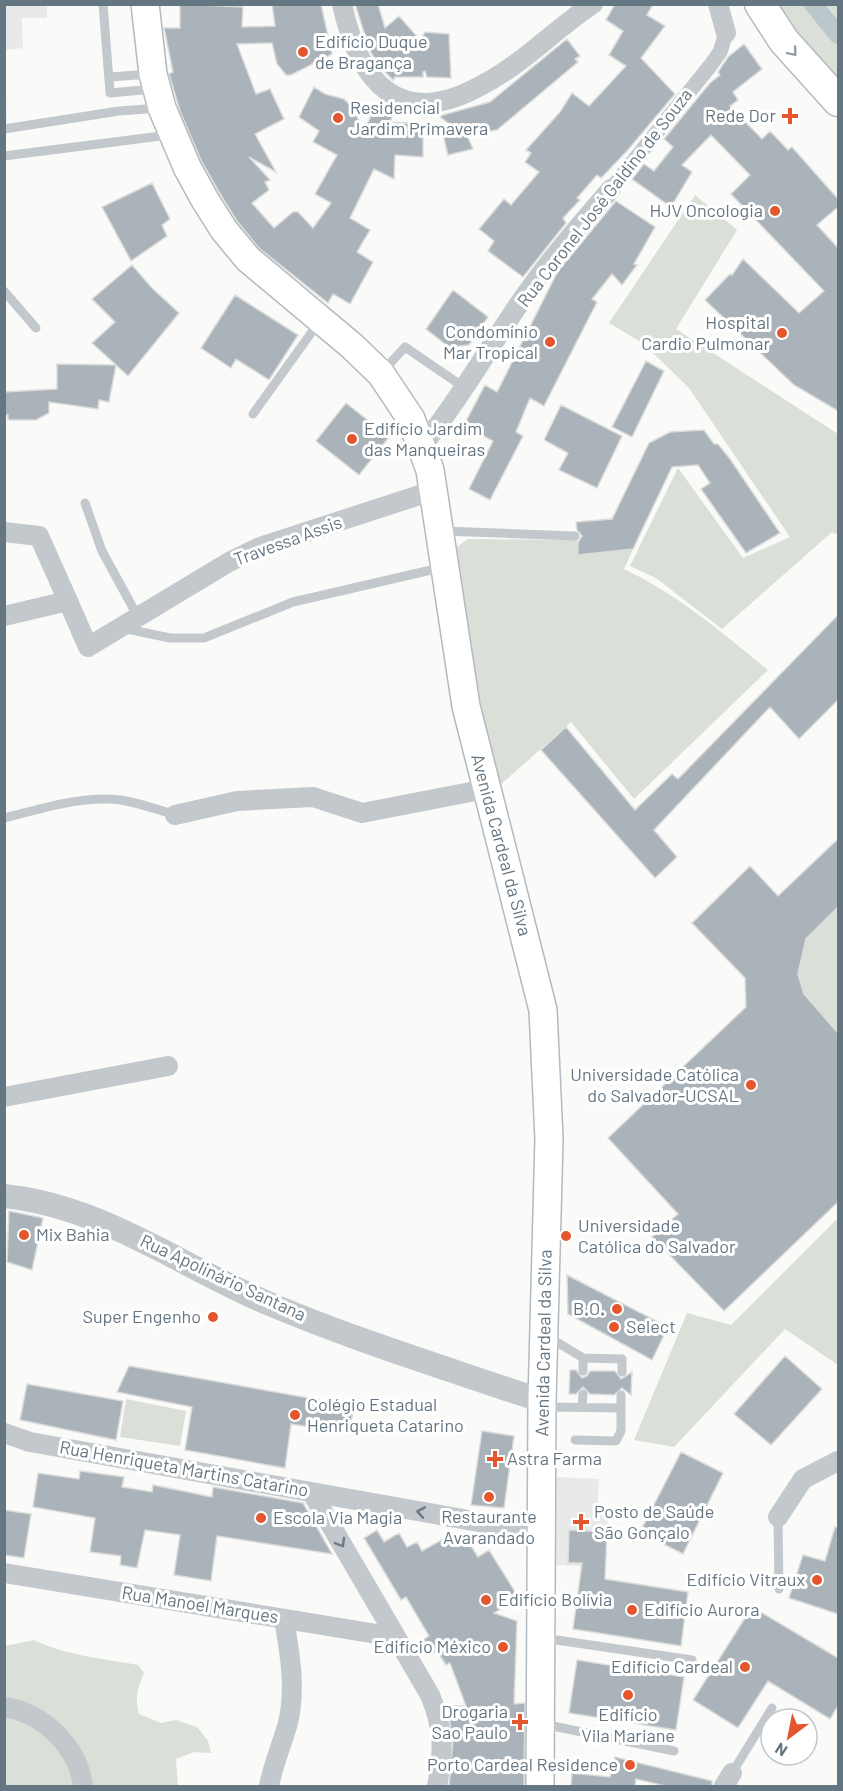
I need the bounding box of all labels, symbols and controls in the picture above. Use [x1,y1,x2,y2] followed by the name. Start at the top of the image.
[315,30,428,73] place label: Edifício Duque de Bragança
[296,45,310,59] marker: Edifício Duque de Bragança
[786,45,797,56] one-way arrow
[512,84,696,311] street label: Rua Coronel José Galdino de Souza
[350,96,488,139] place label: Residencial Jardim Primavera
[705,104,776,126] place label: Rede Dor
[781,107,799,125] marker: Rede Dor
[331,111,345,125] marker: Residencial Jardim Primavera
[649,199,763,221] place label: HJV Oncologia
[768,204,782,218] marker: HJV Oncologia
[641,311,770,354] place label: Hospital Cardio Pulmonar
[443,320,538,363] place label: Condomínio Mar Tropical
[775,326,789,340] marker: Hospital Cardio Pulmonar
[543,335,557,349] marker: Condomínio Mar Tropical
[364,417,485,460] place label: Edifício Jardim das Manqueiras
[345,432,359,446] marker: Edifício Jardim das Manqueiras
[231,510,345,570] street label: Travessa Assis
[467,751,537,938] street label: Avenida Cardeal da Silva
[570,1063,739,1106] place label: Universidade Católica do Salvador-UCSAL
[744,1078,758,1092] marker: Universidade Católica do Salvador-UCSAL
[578,1214,736,1257] place label: Universidade Católica do Salvador
[36,1223,110,1245] place label: Mix Bahia
[17,1228,31,1242] marker: Mix Bahia
[137,1229,310,1325] street label: Rua Apolinário Santana
[559,1229,573,1243] marker: Universidade Católica do Salvador
[530,1249,556,1437] street label: Avenida Cardeal da Silva
[573,1297,605,1319] place label: B.O.
[610,1302,624,1316] marker: B.O.
[82,1305,201,1327] place label: Super Engenho
[206,1310,220,1324] marker: Super Engenho
[626,1315,676,1337] place label: Select
[607,1320,621,1334] marker: Select
[307,1393,464,1436] place label: Colégio Estadual Henriqueta Catarino
[288,1408,302,1422] marker: Colégio Estadual Henriqueta Catarino
[58,1435,310,1501] street label: Rua Henriqueta Martins Catarino
[507,1447,602,1469] place label: Astra Farma
[488,1452,502,1466] marker: Astra Farma
[482,1490,496,1504] marker: Restaurante Avarandado
[594,1500,714,1543] place label: Posto de Saúde São Gonçalo
[441,1505,537,1548] place label: Restaurante Avarandado
[273,1506,402,1528] place label: Escola Via Magia
[417,1506,426,1518] one-way arrow
[254,1511,268,1525] marker: Escola Via Magia
[572,1513,590,1531] marker: Posto de Saúde São Gonçalo
[334,1537,346,1548] one-way arrow
[686,1568,805,1590] place label: Edifício Vitraux
[810,1573,824,1587] marker: Edifício Vitraux
[120,1581,280,1627] street label: Rua Manoel Marques
[498,1588,612,1610] place label: Edifício Bolívia
[479,1593,493,1607] marker: Edifício Bolívia
[644,1598,759,1620] place label: Edifício Aurora
[625,1603,639,1617] marker: Edifício Aurora
[374,1635,491,1657] place label: Edifício México
[496,1640,510,1654] marker: Edifício México
[611,1655,733,1677] place label: Edifício Cardeal
[738,1660,752,1674] marker: Edifício Cardeal
[621,1688,635,1702] marker: Edifício Vila Mariane
[432,1700,508,1743] place label: Drogaria Sao Paulo
[581,1703,675,1746] place label: Edifício Vila Mariane
[759,1707,819,1767] north arrow
[513,1715,527,1729] marker: Drogaria Sao Paulo
[771,1739,790,1761] text: N
[427,1753,618,1775] place label: Porto Cardeal Residence
[623,1758,637,1772] marker: Porto Cardeal Residence

